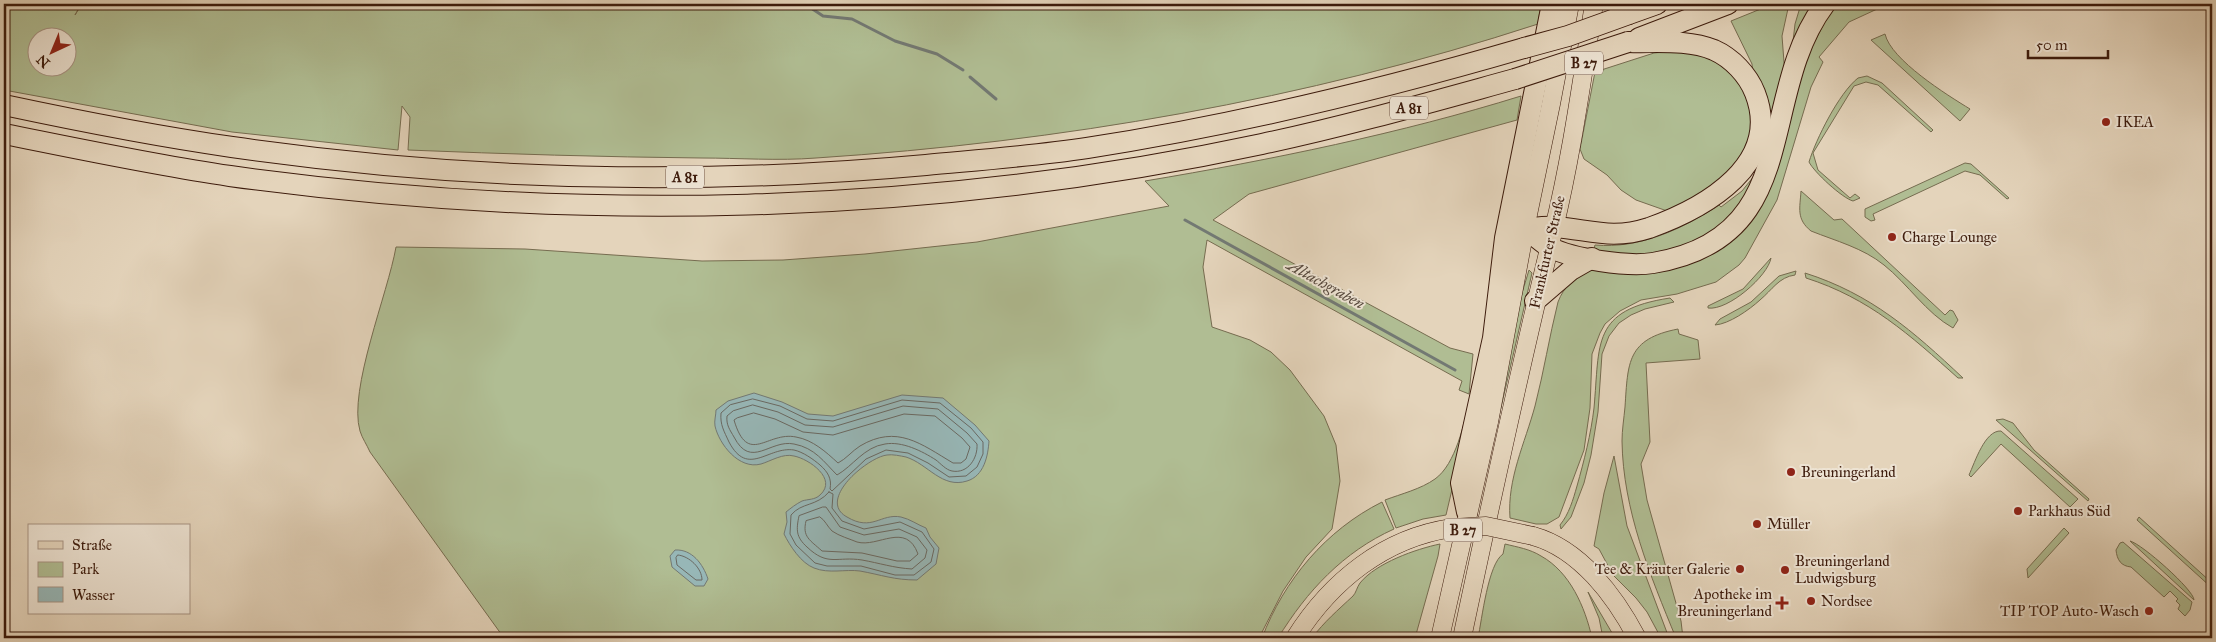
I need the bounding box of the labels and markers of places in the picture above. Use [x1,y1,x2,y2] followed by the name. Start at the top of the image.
[2116,113,2154,131] place label: IKEA
[2100,116,2112,128] marker: IKEA
[1902,228,1997,246] place label: Charge Lounge
[1886,231,1898,243] marker: Charge Lounge
[1801,463,1896,481] place label: Breuningerland
[1785,466,1797,478] marker: Breuningerland
[2028,502,2111,520] place label: Parkhaus Süd
[2012,505,2024,517] marker: Parkhaus Süd
[1767,515,1811,533] place label: Müller
[1751,518,1763,530] marker: Müller
[1795,552,1890,587] place label: Breuningerland Ludwigsburg
[1595,560,1730,578] place label: Tee & Kräuter Galerie
[1734,563,1746,575] marker: Tee & Kräuter Galerie
[1779,564,1791,576] marker: Breuningerland Ludwigsburg
[1677,585,1772,620] place label: Apotheke im Breuningerland
[1821,592,1872,610] place label: Nordsee
[1805,595,1817,607] marker: Nordsee
[1776,597,1788,609] marker: Apotheke im Breuningerland
[2000,602,2140,620] place label: TIP TOP Auto-Wasch
[2143,605,2155,617] marker: TIP TOP Auto-Wasch

